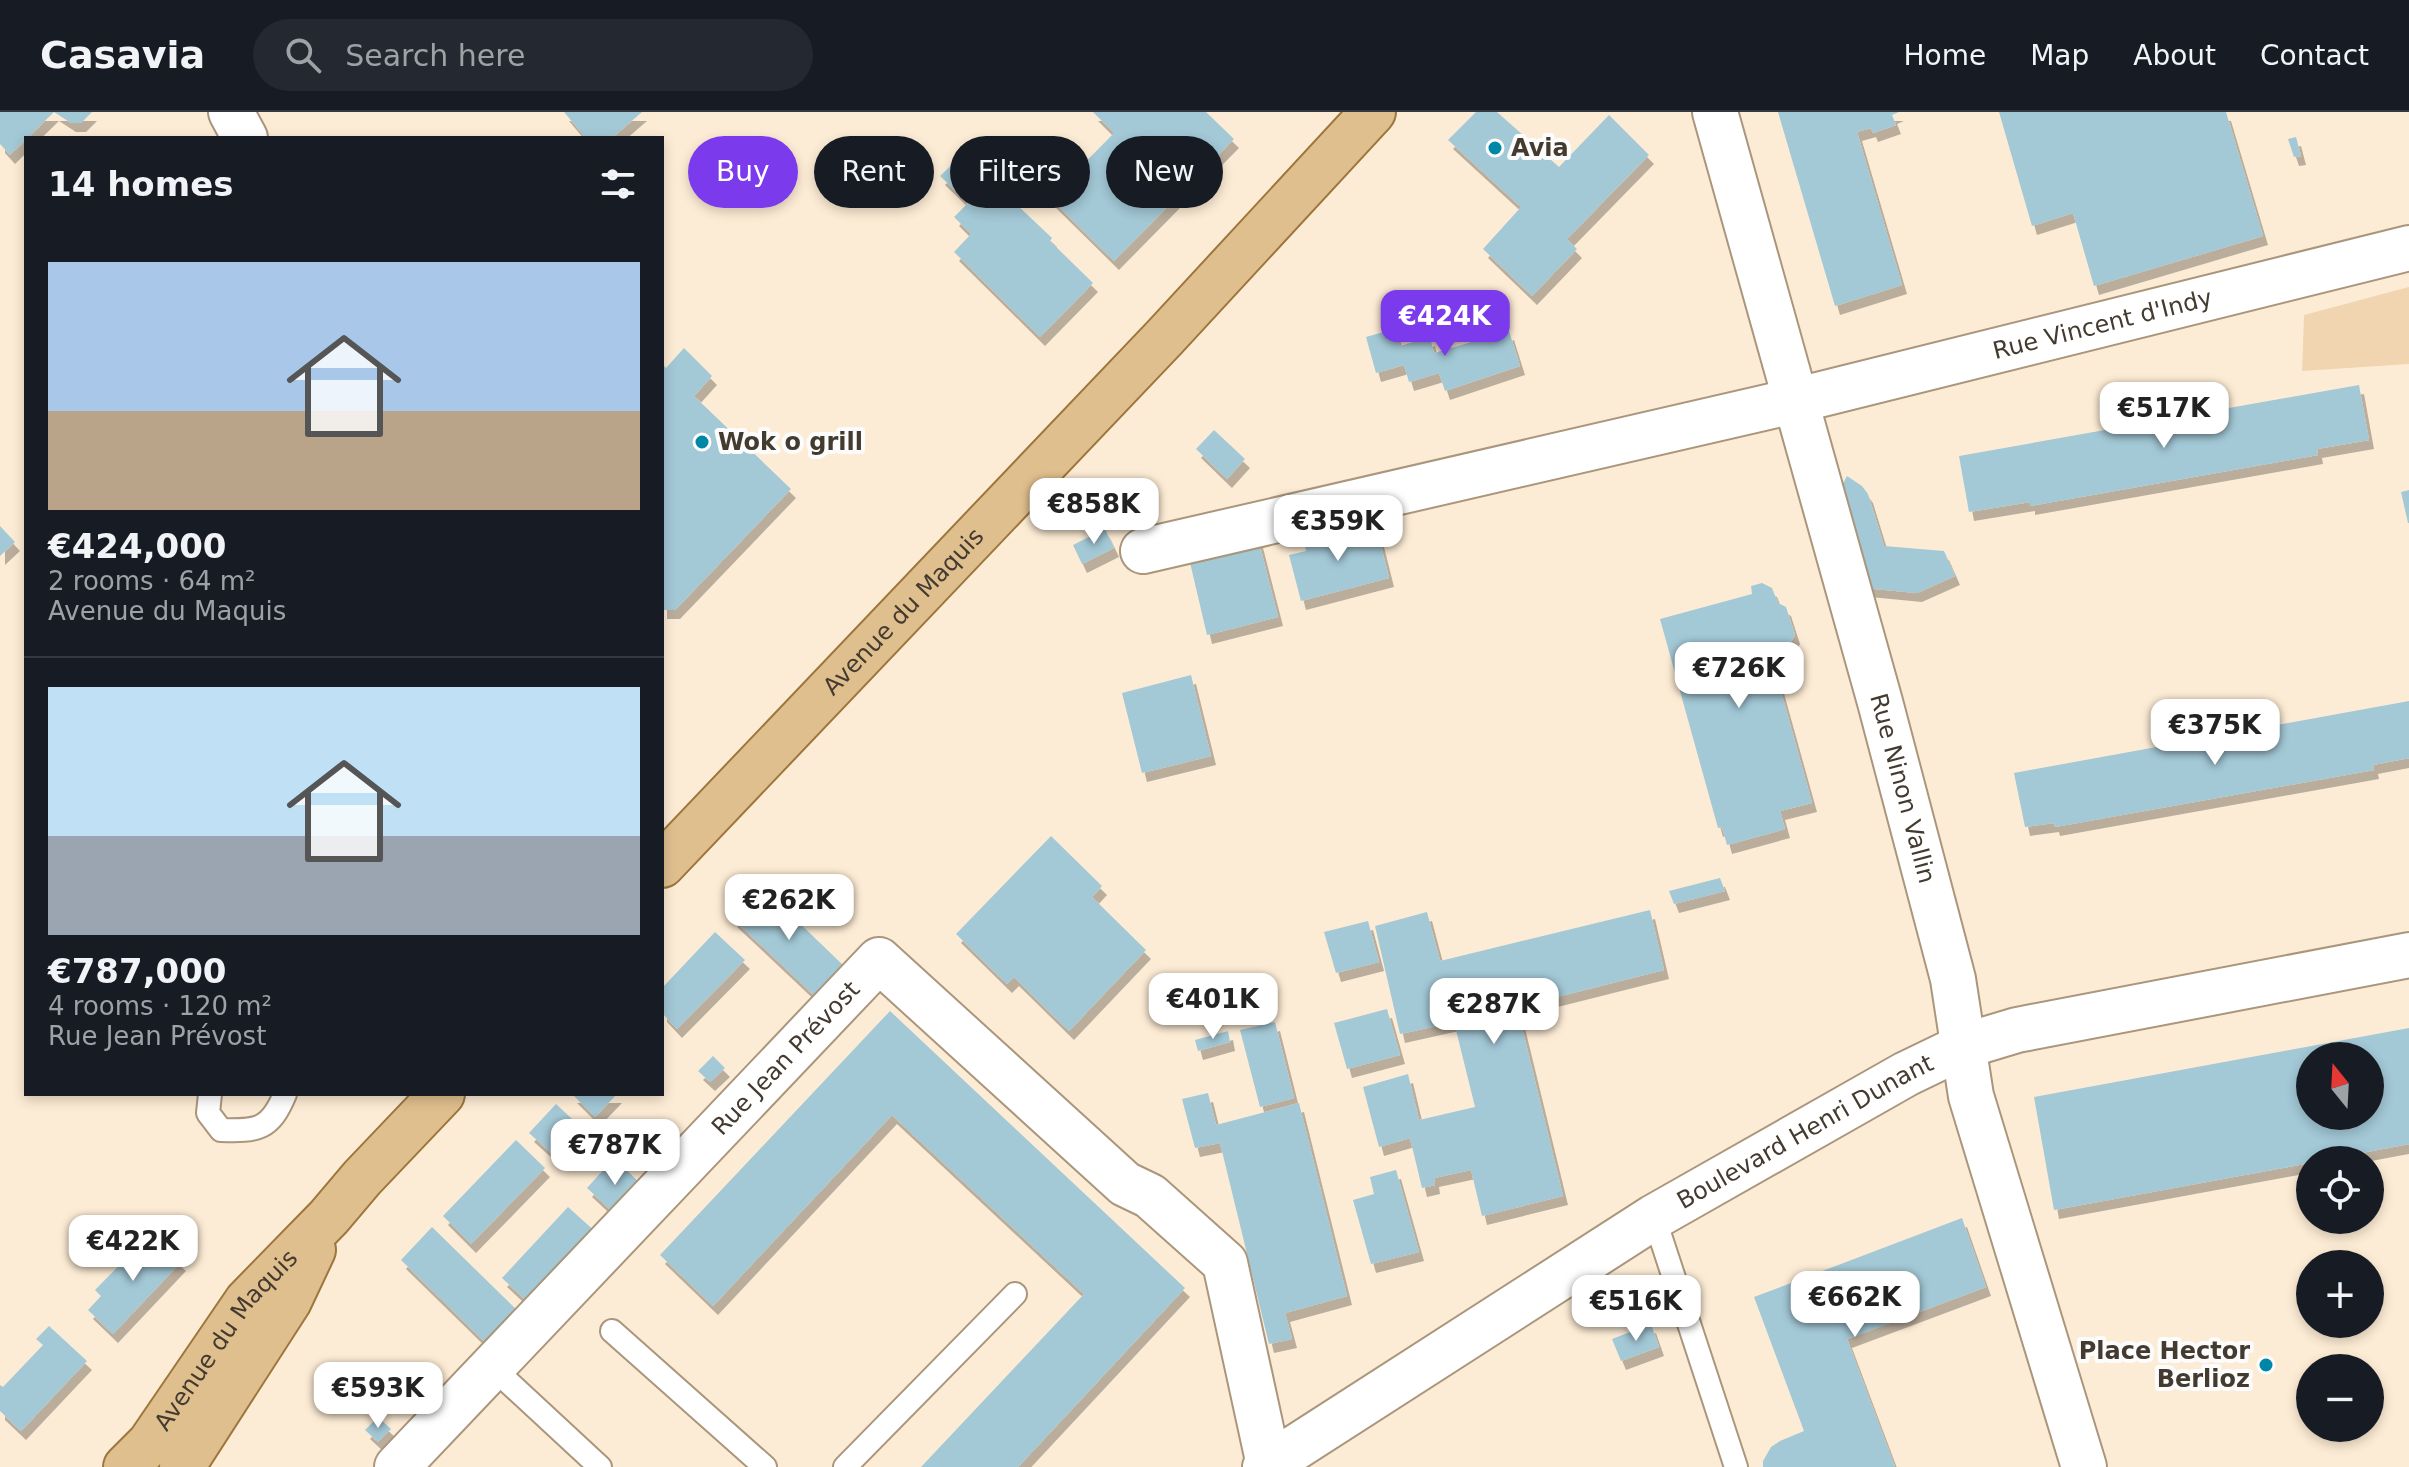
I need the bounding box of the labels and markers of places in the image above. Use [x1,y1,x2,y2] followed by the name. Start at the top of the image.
[1511,134,1569,162] place label: Avia
[1486,139,1504,157] marker: Avia
[1389,290,1501,358] pin: €424K
[2108,382,2220,450] pin: €517K
[718,428,863,456] place label: Wok o grill
[693,433,711,451] marker: Wok o grill
[1038,478,1150,546] pin: €858K
[1282,495,1394,563] pin: €359K
[1683,642,1795,710] pin: €726K
[2159,699,2271,767] pin: €375K
[733,874,845,942] pin: €262K
[1157,973,1269,1041] pin: €401K
[1438,978,1550,1046] pin: €287K
[559,1119,671,1187] pin: €787K
[77,1215,189,1283] pin: €422K
[1799,1271,1911,1339] pin: €662K
[1580,1275,1692,1343] pin: €516K
[2079,1337,2250,1393] place label: Place Hector Berlioz
[2257,1356,2275,1374] marker: Place Hector Berlioz
[322,1362,434,1430] pin: €593K

